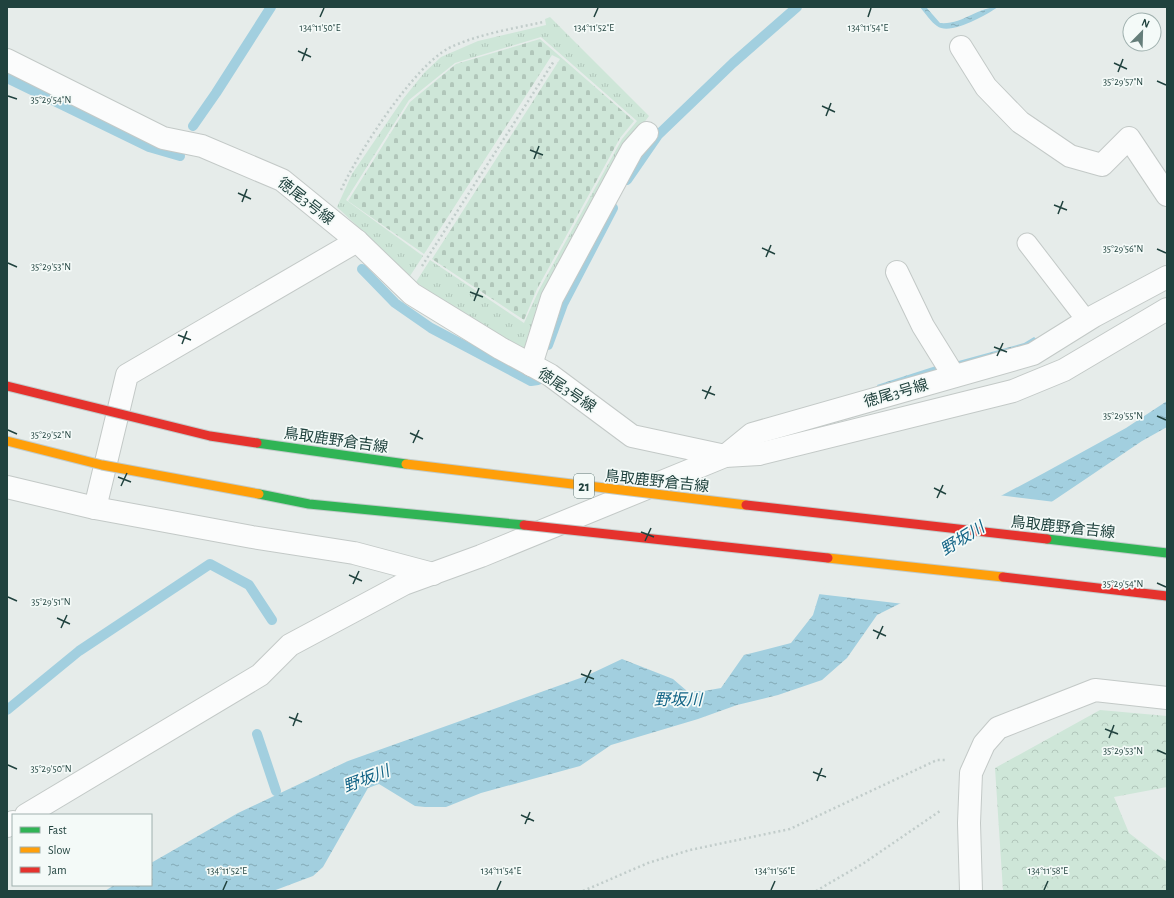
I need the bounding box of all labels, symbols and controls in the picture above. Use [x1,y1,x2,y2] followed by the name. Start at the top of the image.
[1122,12,1162,52] north arrow
[1140,17,1151,30] text: N
[300,23,341,33] text: 134°11'50"E
[574,23,614,33] text: 134°11'52"E
[848,23,888,33] text: 134°11'54"E
[1103,77,1143,87] text: 35°29'57"N
[31,95,71,105] text: 35°29'54"N
[275,174,337,228] street label: 徳尾3号線
[1103,244,1143,254] text: 35°29'56"N
[31,262,71,272] text: 35°29'53"N
[535,365,599,415] street label: 徳尾3号線
[862,376,930,410] street label: 徳尾3号線
[1103,411,1143,421] text: 35°29'55"N
[283,425,389,455] street label: 鳥取鹿野倉吉線
[31,430,71,440] text: 35°29'52"N
[604,468,710,494] street label: 鳥取鹿野倉吉線
[574,474,594,498] road number: 21
[1010,514,1116,540] street label: 鳥取鹿野倉吉線
[937,517,989,558] water label: 野坂川
[1103,579,1143,589] text: 35°29'54"N
[31,597,71,607] text: 35°29'51"N
[654,691,704,708] water label: 野坂川
[1103,746,1143,756] text: 35°29'53"N
[341,761,393,795] water label: 野坂川
[30,764,72,774] text: 35°29'50"N
[12,814,152,886] legend
[48,824,67,836] text: Fast
[48,844,70,856] text: Slow
[48,864,67,876] text: Jam
[207,866,247,876] text: 134°11'52"E
[481,866,521,876] text: 134°11'54"E
[755,866,795,876] text: 134°11'56"E
[1028,866,1068,876] text: 134°11'58"E

